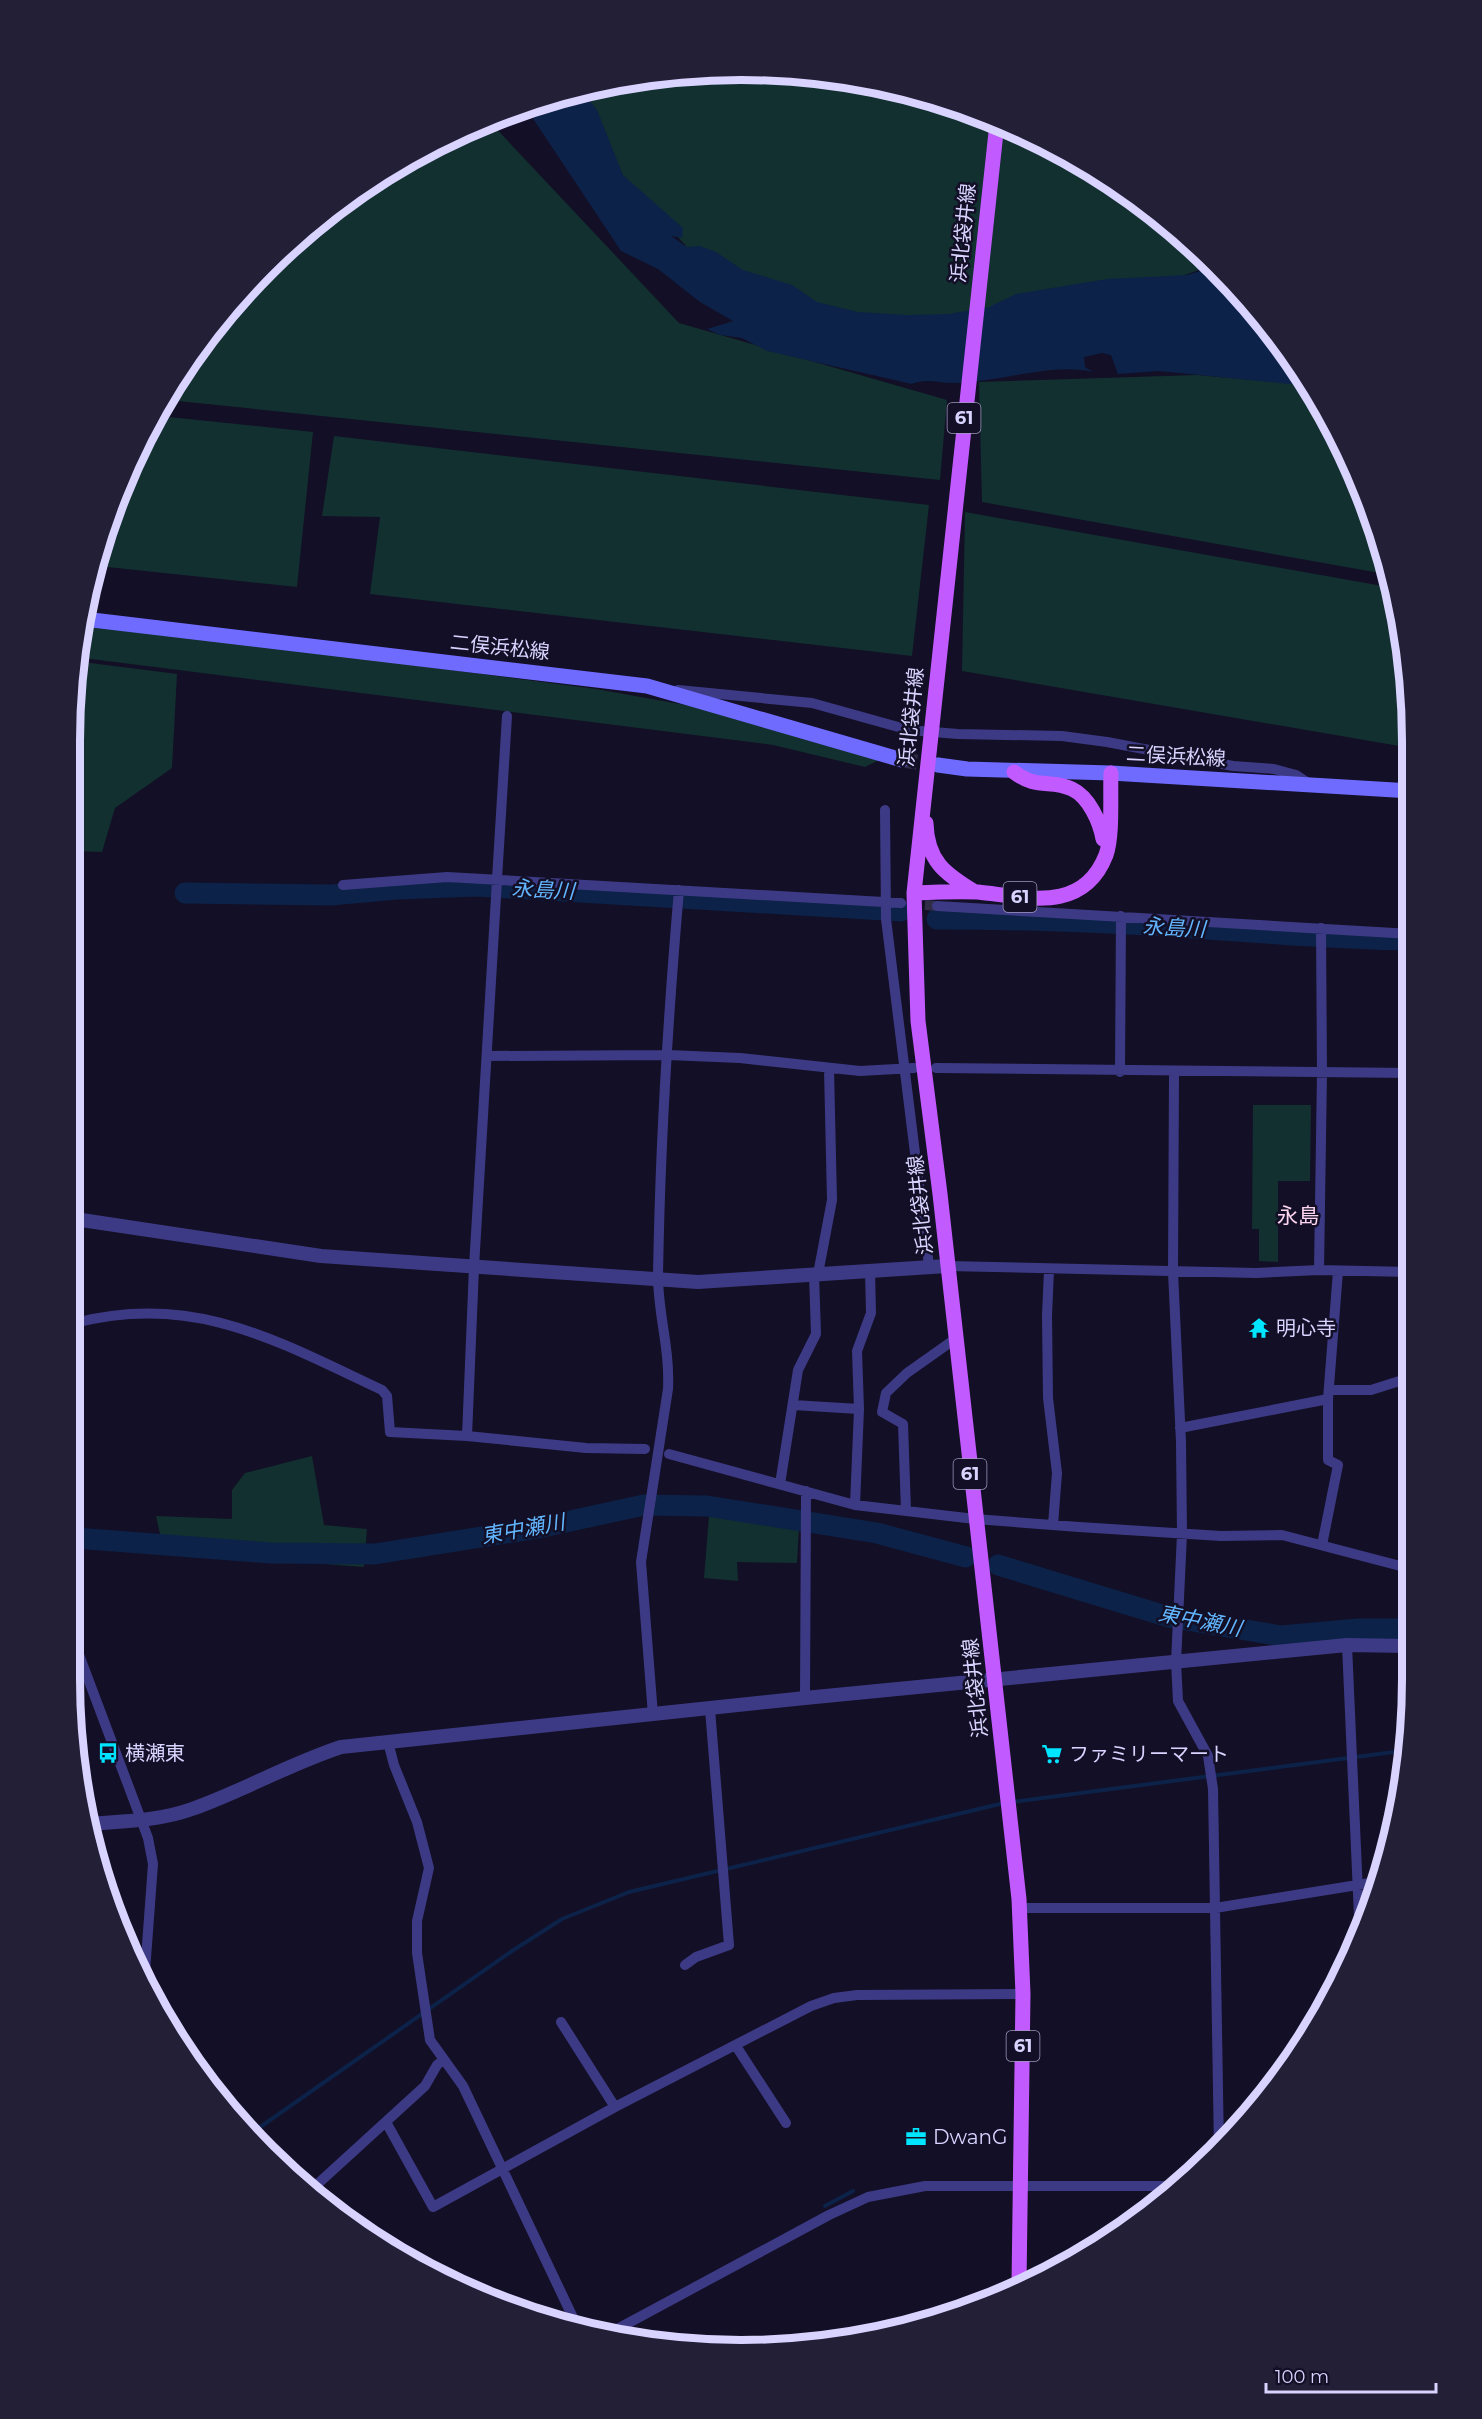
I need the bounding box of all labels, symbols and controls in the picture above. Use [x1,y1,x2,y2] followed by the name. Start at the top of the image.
[946,182,980,284] street label: 浜北袋井線
[948,403,980,433] road number: 61
[449,630,551,664] street label: 二俣浜松線
[894,666,928,768] street label: 浜北袋井線
[1125,741,1227,771] street label: 二俣浜松線
[511,875,577,904] water label: 永島川
[1004,882,1036,912] road number: 61
[1142,913,1208,942] water label: 永島川
[903,1154,937,1256] street label: 浜北袋井線
[1277,1203,1319,1228] district label: 永島
[1247,1316,1271,1340] temple icon: 明心寺
[1276,1316,1336,1340] place label: 明心寺
[954,1459,986,1489] road number: 61
[479,1509,568,1548] water label: 東中瀬川
[1156,1600,1246,1641] water label: 東中瀬川
[958,1637,992,1739] street label: 浜北袋井線
[96,1741,120,1765] bus stop icon: 横瀬東
[125,1741,185,1765] place label: 横瀬東
[1040,1742,1064,1766] supermarket icon: ファミリーマート
[1069,1742,1229,1766] place label: ファミリーマート
[1006,2031,1040,2061] road number: 61
[904,2125,928,2149] office icon: DwanG
[933,2125,1008,2149] place label: DwanG
[1266,2356,1436,2394] scale bar
[1275,2366,1329,2388] text: 100 m

